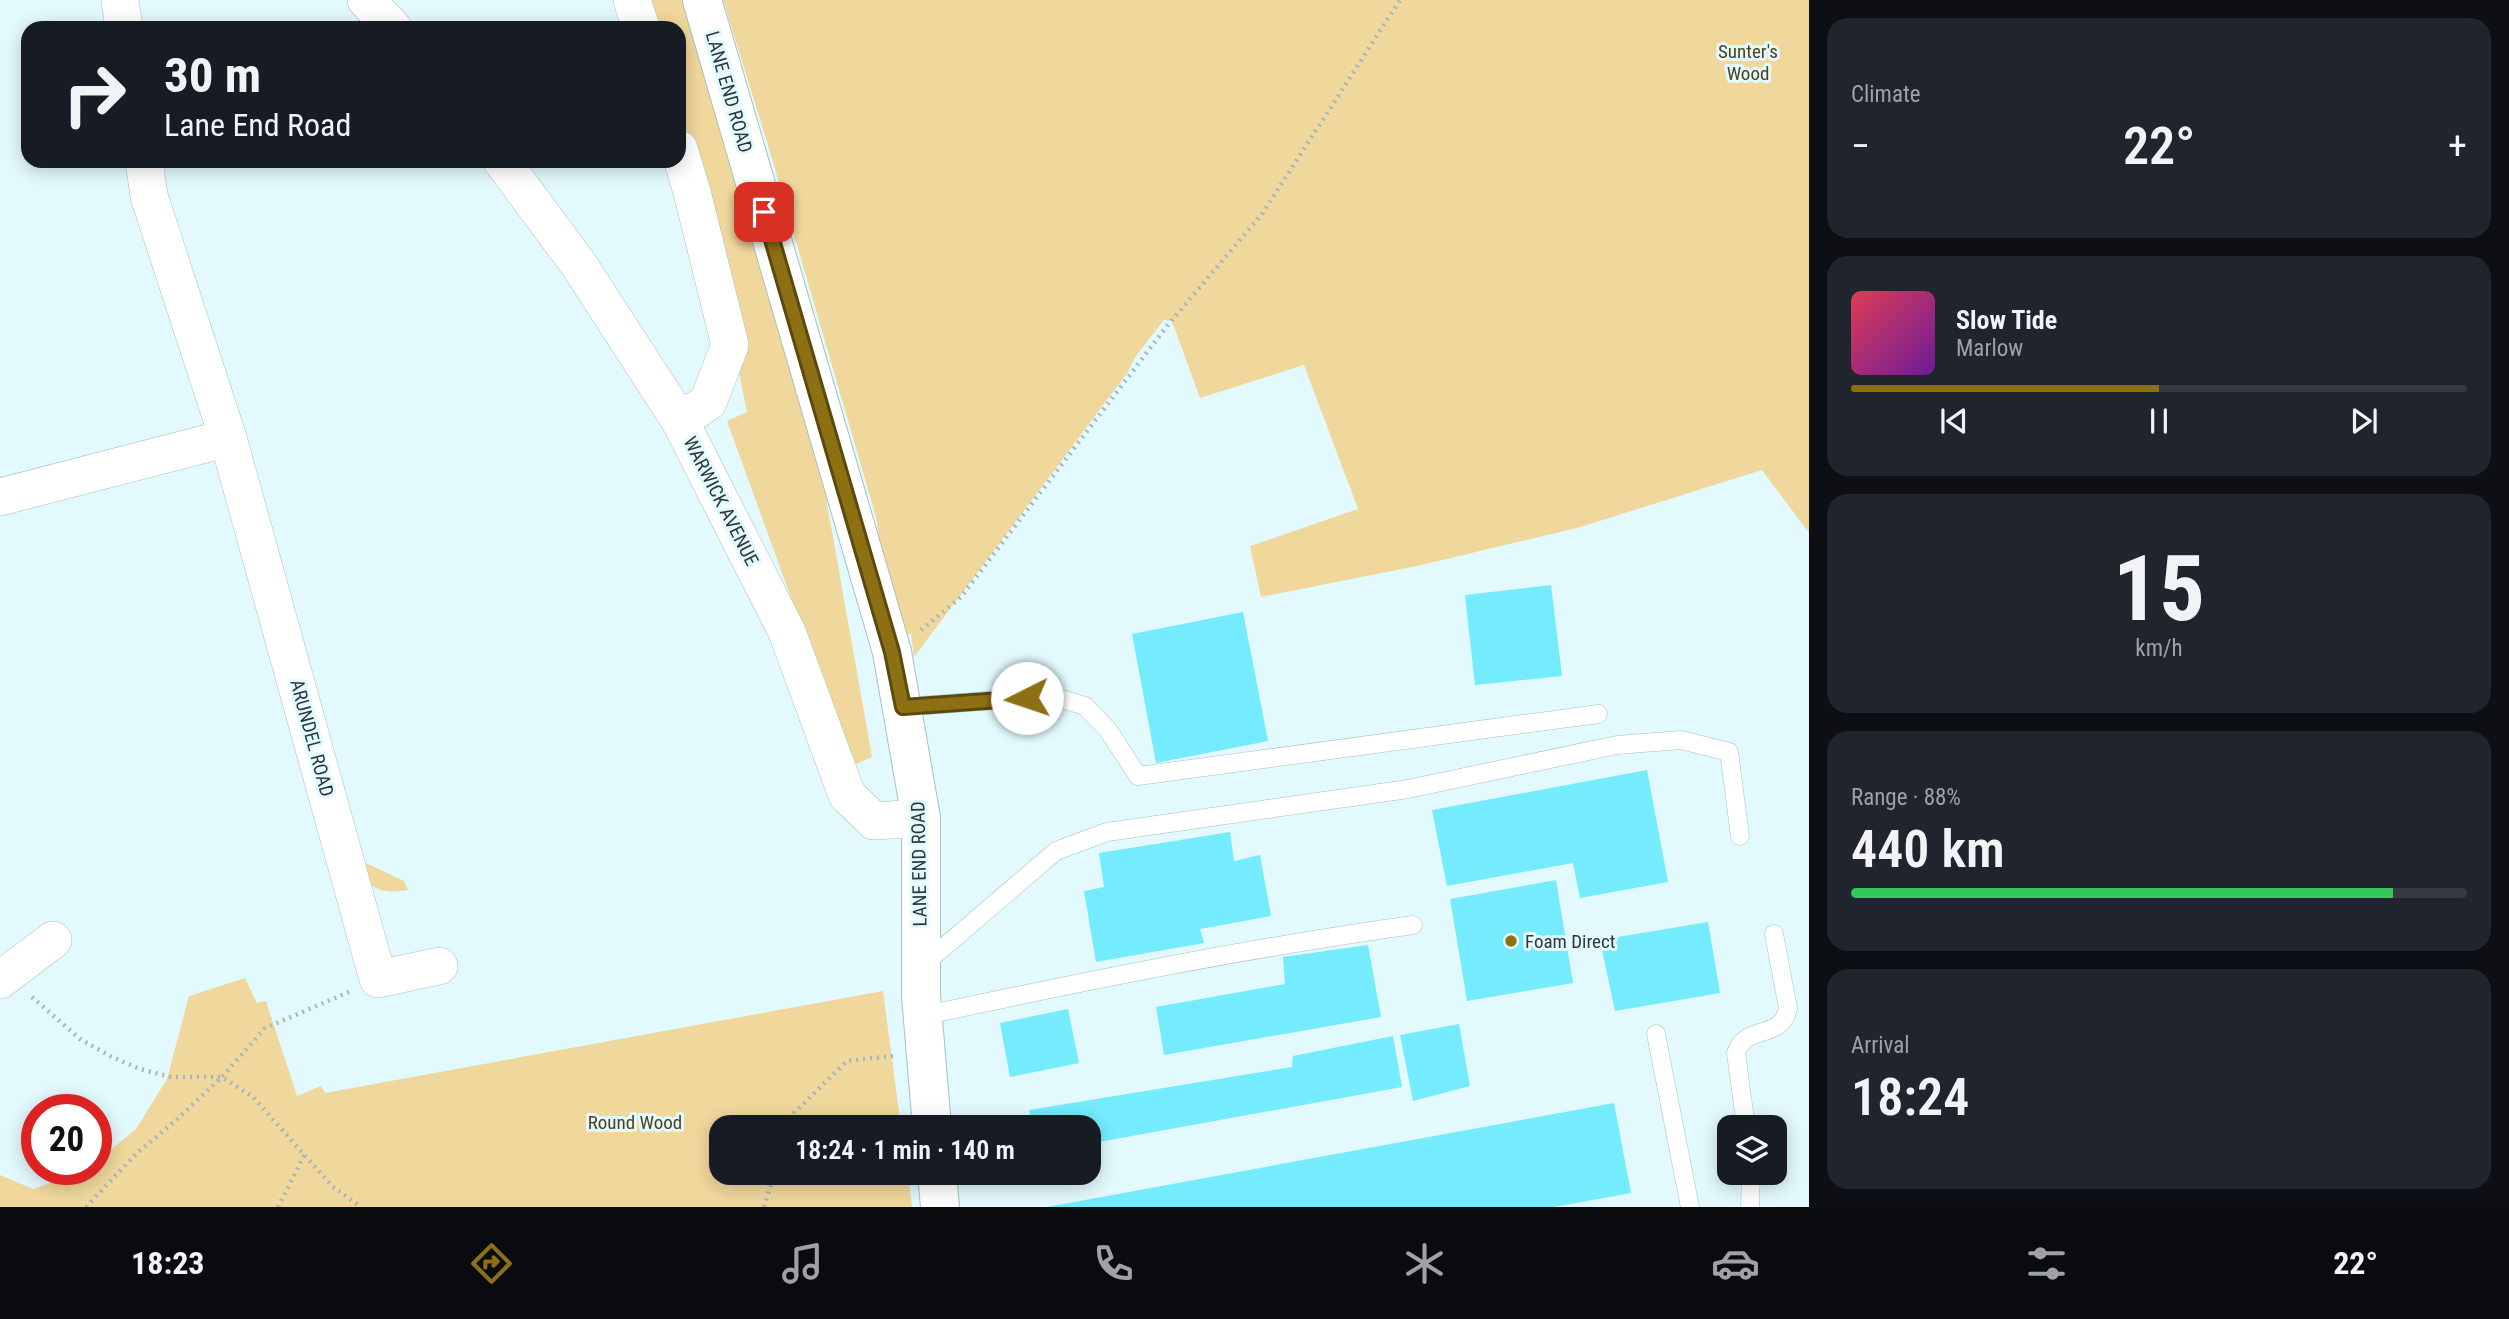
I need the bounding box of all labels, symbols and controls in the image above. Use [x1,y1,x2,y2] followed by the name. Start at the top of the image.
[701,29,757,155] street label: LANE END ROAD
[1718,40,1778,85] park label: Sunter's Wood
[164,47,261,104] text: 30 m
[49,49,140,140] icon: right
[1851,81,1921,108] text: Climate
[164,106,351,144] text: Lane End Road
[2123,116,2195,177] text: 22°
[1851,124,1870,168] text: −
[2448,124,2467,168] text: +
[734,182,794,242] pin
[745,193,783,231] icon: arrive
[1956,305,2057,335] text: Slow Tide
[1956,335,2023,362] text: Marlow
[1935,402,1973,440] icon: previous
[2140,402,2178,440] icon: pause
[2345,402,2383,440] icon: next
[679,433,763,569] street label: WARWICK AVENUE
[2113,536,2205,642] text: 15
[2135,635,2183,662] text: km/h
[990,661,1064,735] position arrow
[285,677,339,799] street label: ARUNDEL ROAD
[1851,784,1961,811] text: Range · 88%
[906,801,932,927] street label: LANE END ROAD
[1851,819,2005,880] text: 440 km
[1525,930,1615,953] place label: Foam Direct
[1503,933,1519,949] marker: Foam Direct
[1851,1032,1910,1059] text: Arrival
[1851,1067,1969,1128] text: 18:24
[21,1094,112,1185] speed limit sign: 20
[588,1111,682,1134] park label: Round Wood
[1717,1115,1787,1185] map controls
[1717,1115,1787,1185] button: layers
[795,1135,1015,1165] text: 18:24 · 1 min · 140 m
[467,1239,516,1288] icon: directions
[778,1239,827,1288] icon: music
[1089,1239,1138,1288] icon: phone
[1400,1239,1449,1288] icon: climate
[1711,1239,1760,1288] icon: car
[2022,1239,2071,1288] icon: filters
[131,1244,204,1282] text: 18:23
[2333,1244,2378,1282] text: 22°

